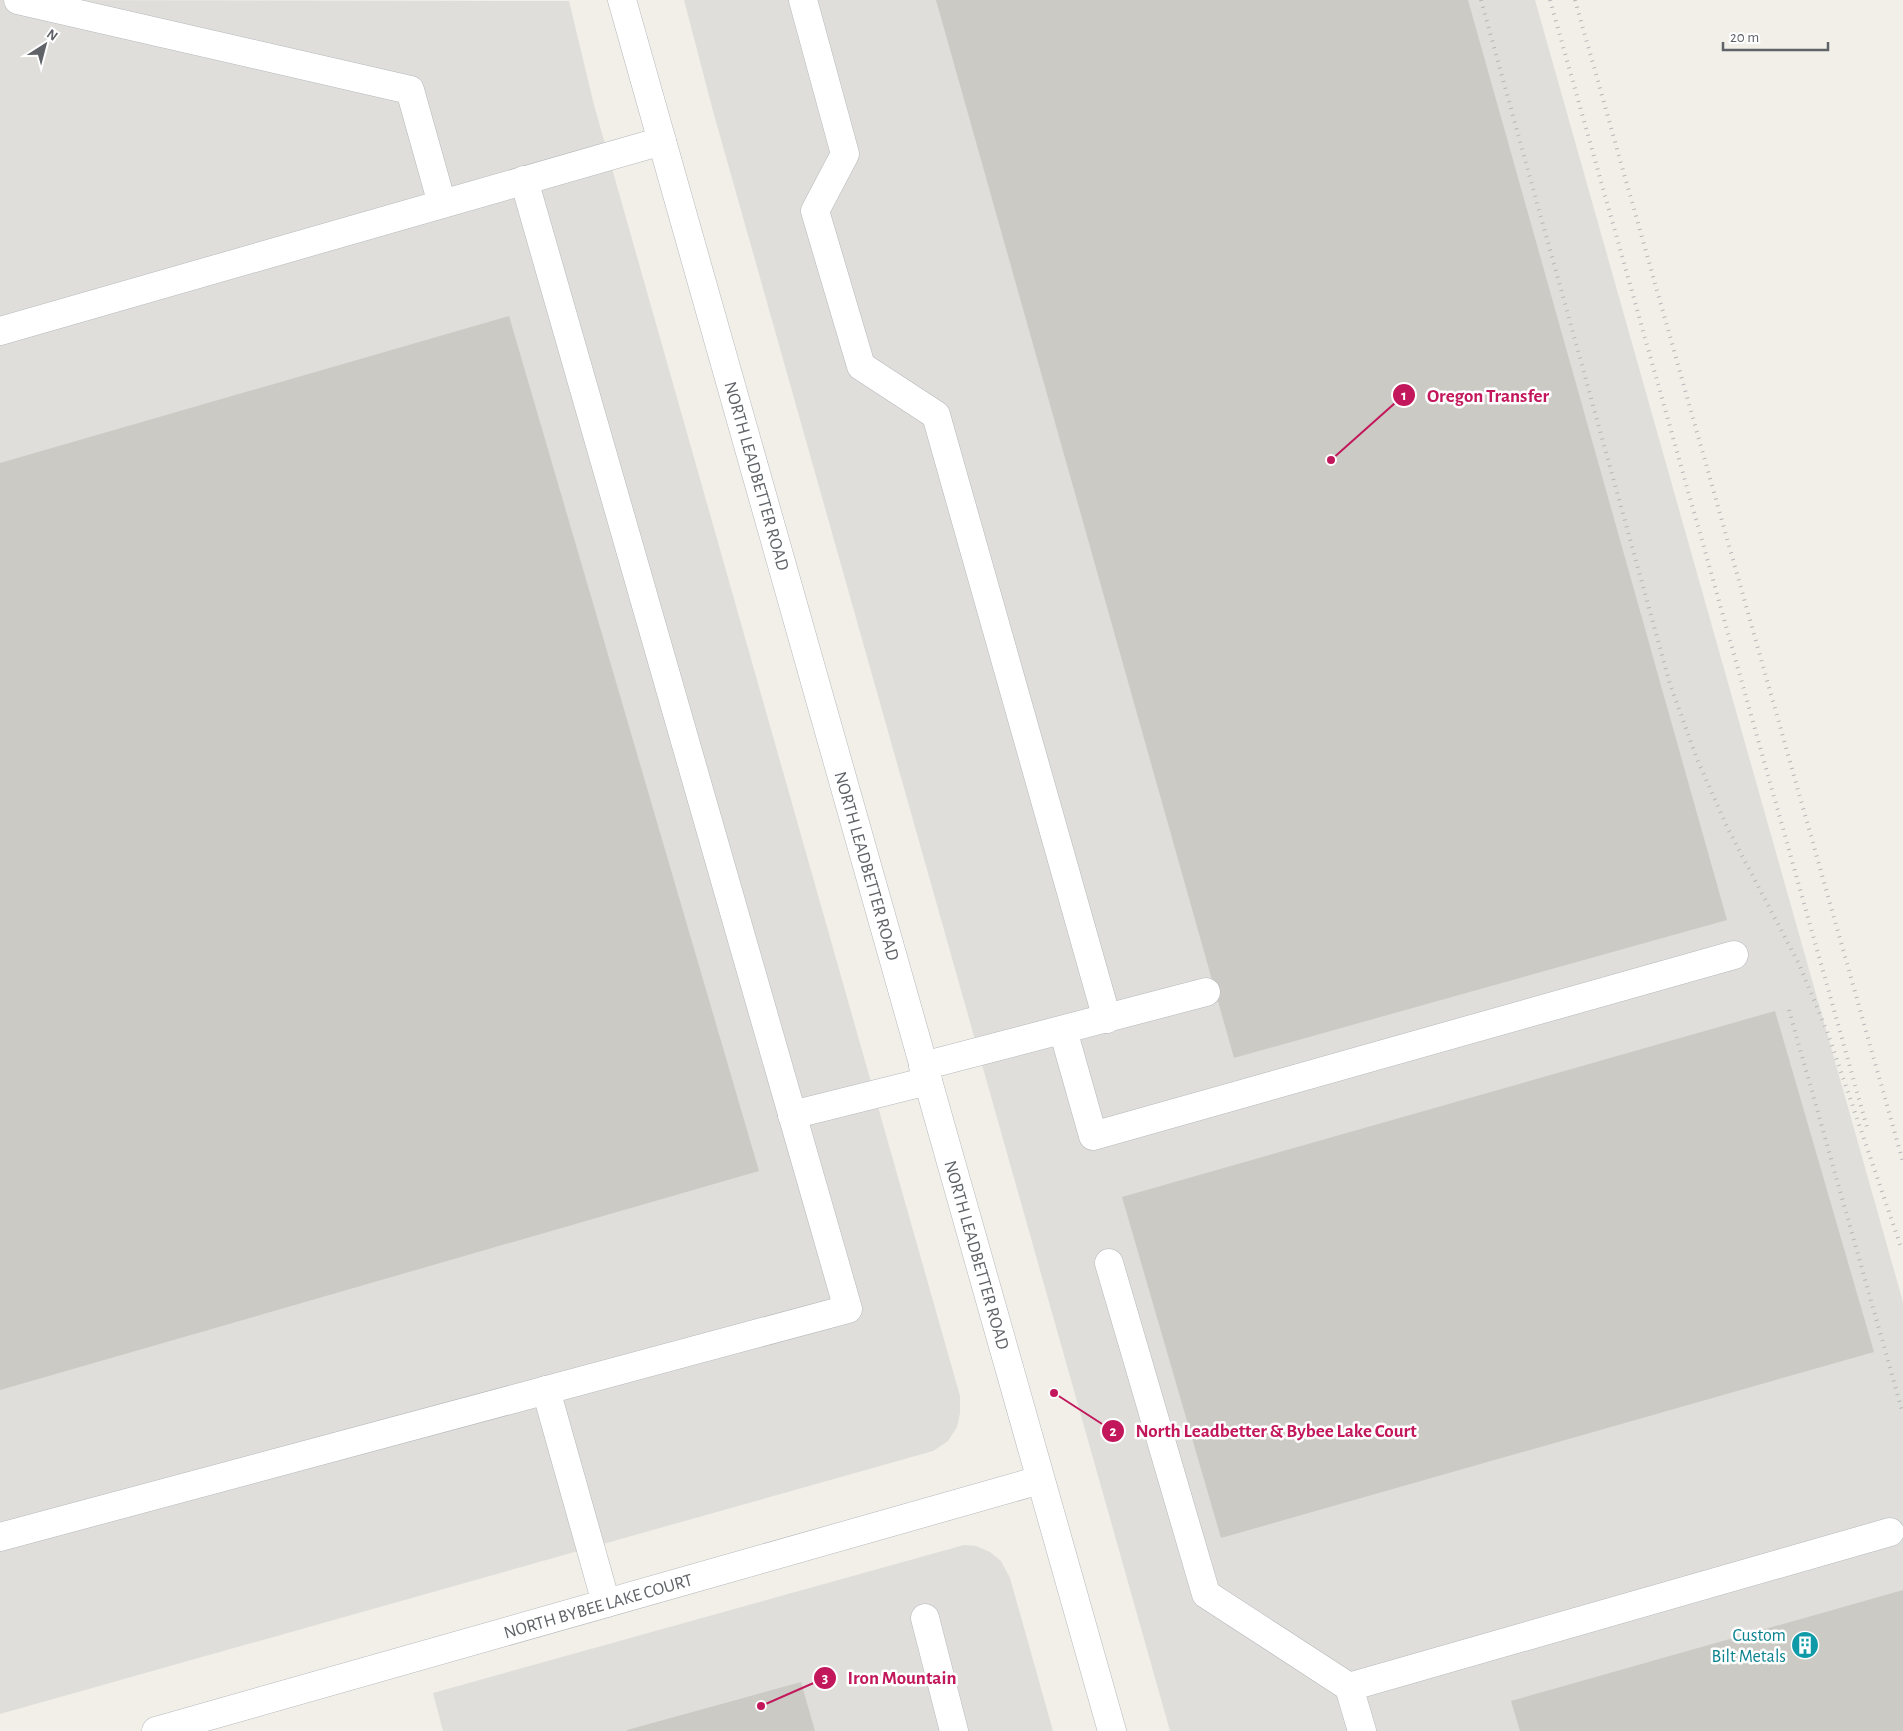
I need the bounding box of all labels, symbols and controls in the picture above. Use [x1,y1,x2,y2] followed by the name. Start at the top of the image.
[20,20,70,70] north arrow
[1723,20,1828,52] scale bar
[44,27,60,44] text: N
[1730,30,1759,45] text: 20 m
[1392,378,1559,412] callout: Oregon Transfer
[720,380,792,573] street label: NORTH LEADBETTER ROAD
[1427,387,1549,406] text: Oregon Transfer
[1401,388,1407,403] text: 1
[830,770,902,963] street label: NORTH LEADBETTER ROAD
[940,1159,1012,1352] street label: NORTH LEADBETTER ROAD
[1101,1414,1427,1448] callout: North Leadbetter & Bybee Lake Court
[1135,1422,1417,1441] text: North Leadbetter & Bybee Lake Court
[1109,1424,1117,1439] text: 2
[502,1571,695,1643] street label: NORTH BYBEE LAKE COURT
[1712,1627,1786,1666] place label: Custom Bilt Metals
[1790,1630,1820,1660] building icon: Custom Bilt Metals
[812,1661,966,1695] callout: Iron Mountain
[848,1669,956,1688] text: Iron Mountain
[822,1671,828,1686] text: 3

